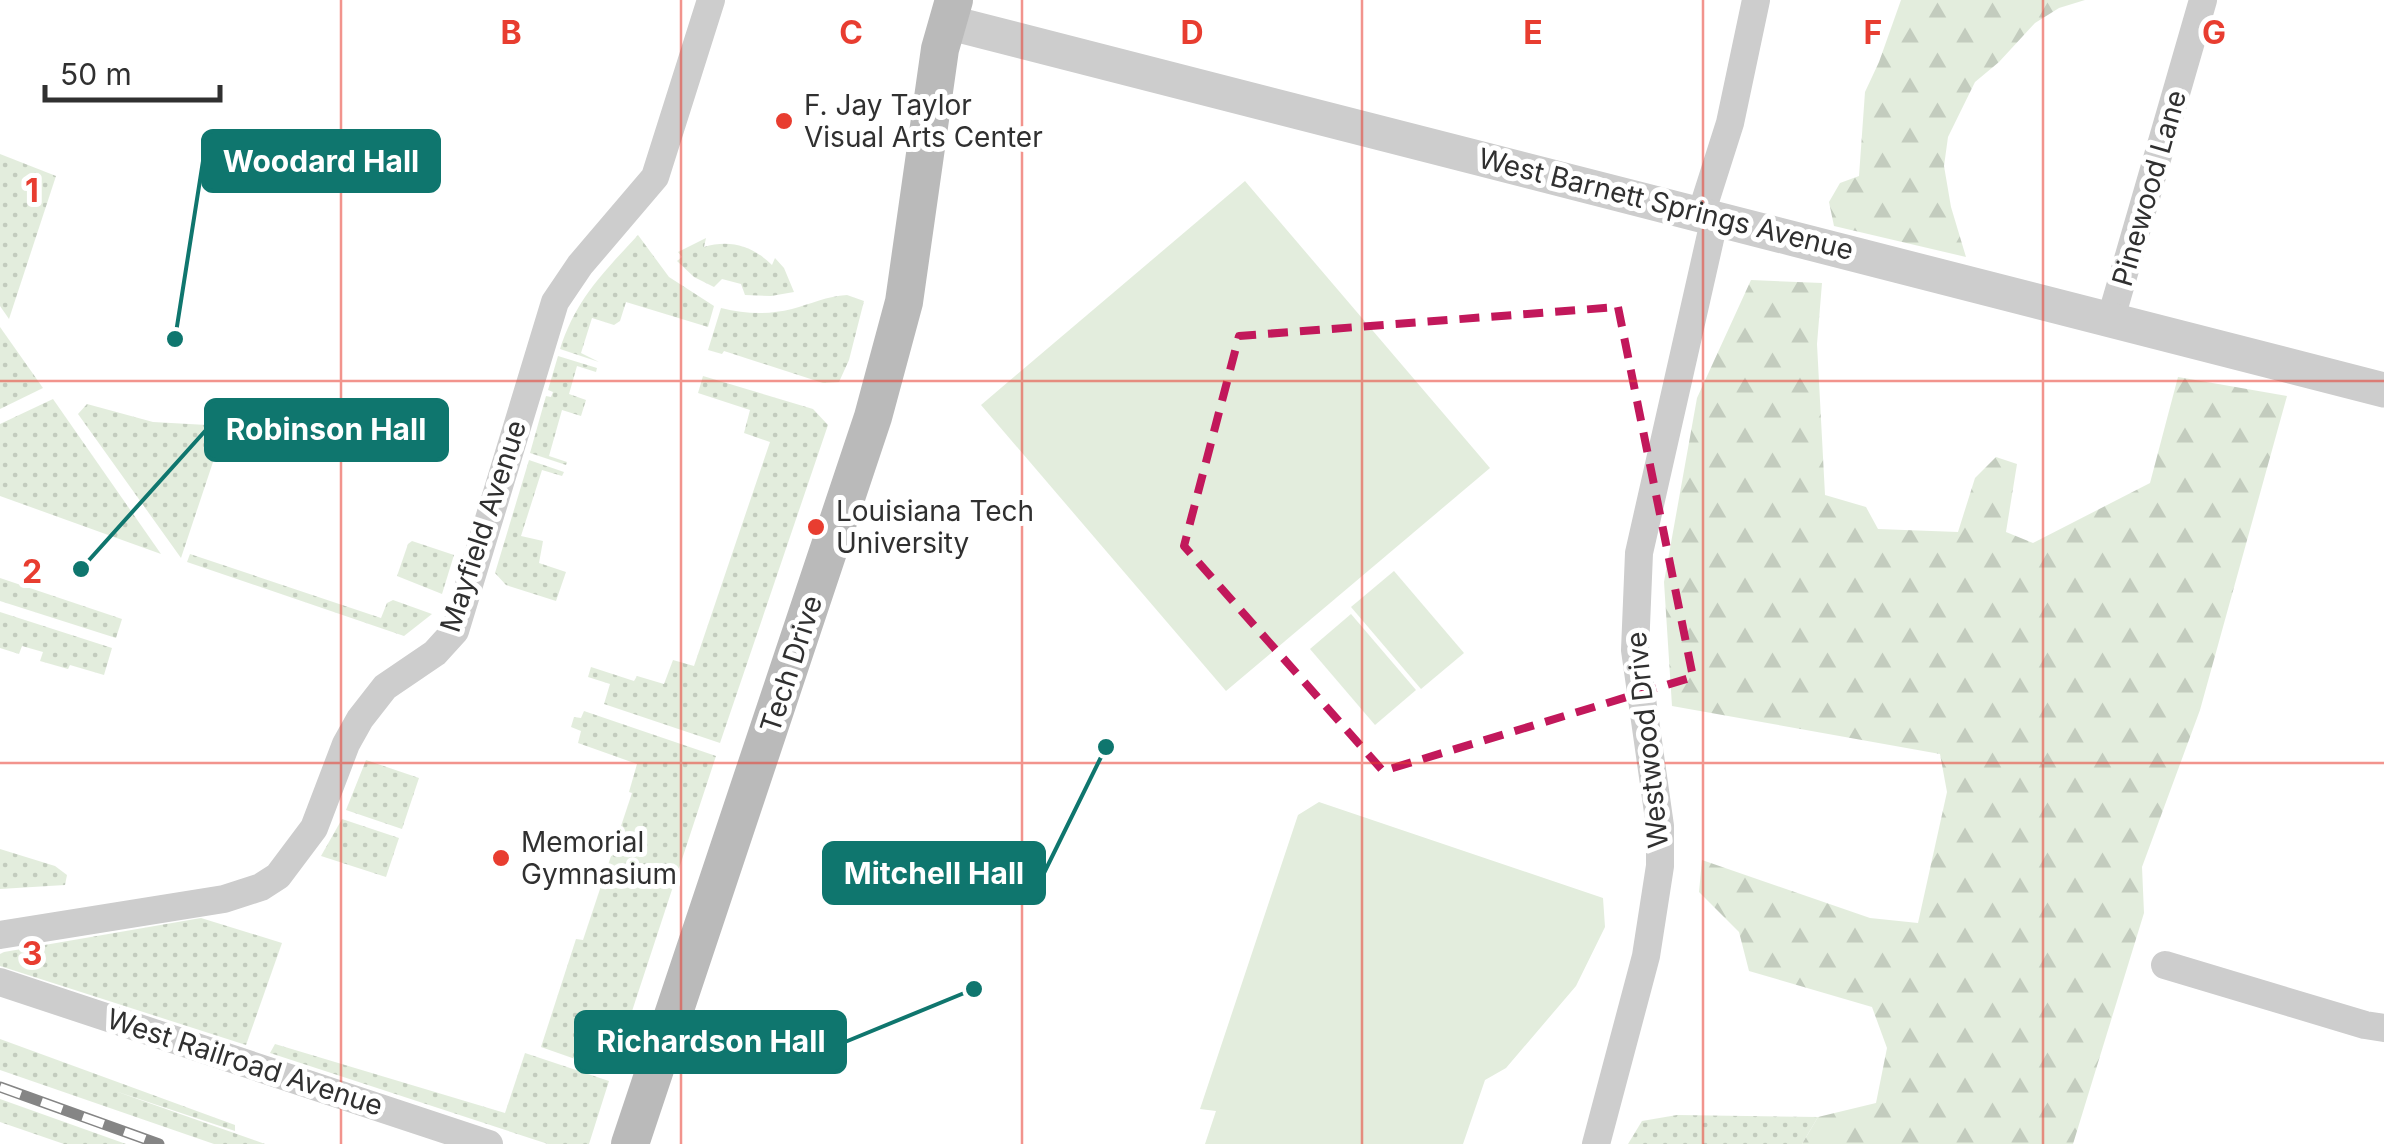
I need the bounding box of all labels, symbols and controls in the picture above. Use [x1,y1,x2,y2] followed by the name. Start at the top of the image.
[500,13,522,52] text: B
[839,13,863,52] text: C
[1180,13,1204,52] text: D
[1523,13,1543,52] text: E
[1864,13,1882,52] text: F
[2202,13,2226,52] text: G
[45,40,220,102] scale bar
[60,56,132,92] text: 50 m
[2105,86,2193,290] street label: Pinewood Lane
[804,88,1043,154] place label: F. Jay Taylor Visual Arts Center
[773,110,795,132] marker: F. Jay Taylor Visual Arts Center
[203,131,439,191] callout: Woodard Hall
[1475,141,1857,267] street label: West Barnett Springs Avenue
[223,143,419,179] text: Woodard Hall
[25,171,39,210] text: 1
[206,400,447,460] callout: Robinson Hall
[226,411,426,447] text: Robinson Hall
[433,416,533,636] street label: Mayfield Avenue
[836,494,1034,560] place label: Louisiana Tech University
[805,516,827,538] marker: Louisiana Tech University
[22,552,42,591] text: 2
[753,591,829,737] street label: Tech Drive
[1619,630,1675,850] street label: Westwood Drive
[521,825,677,891] place label: Memorial Gymnasium
[824,843,1044,903] callout: Mitchell Hall
[490,847,512,869] marker: Memorial Gymnasium
[844,855,1024,891] text: Mitchell Hall
[22,934,42,973] text: 3
[103,1001,387,1123] street label: West Railroad Avenue
[576,1012,845,1072] callout: Richardson Hall
[596,1023,826,1059] text: Richardson Hall

